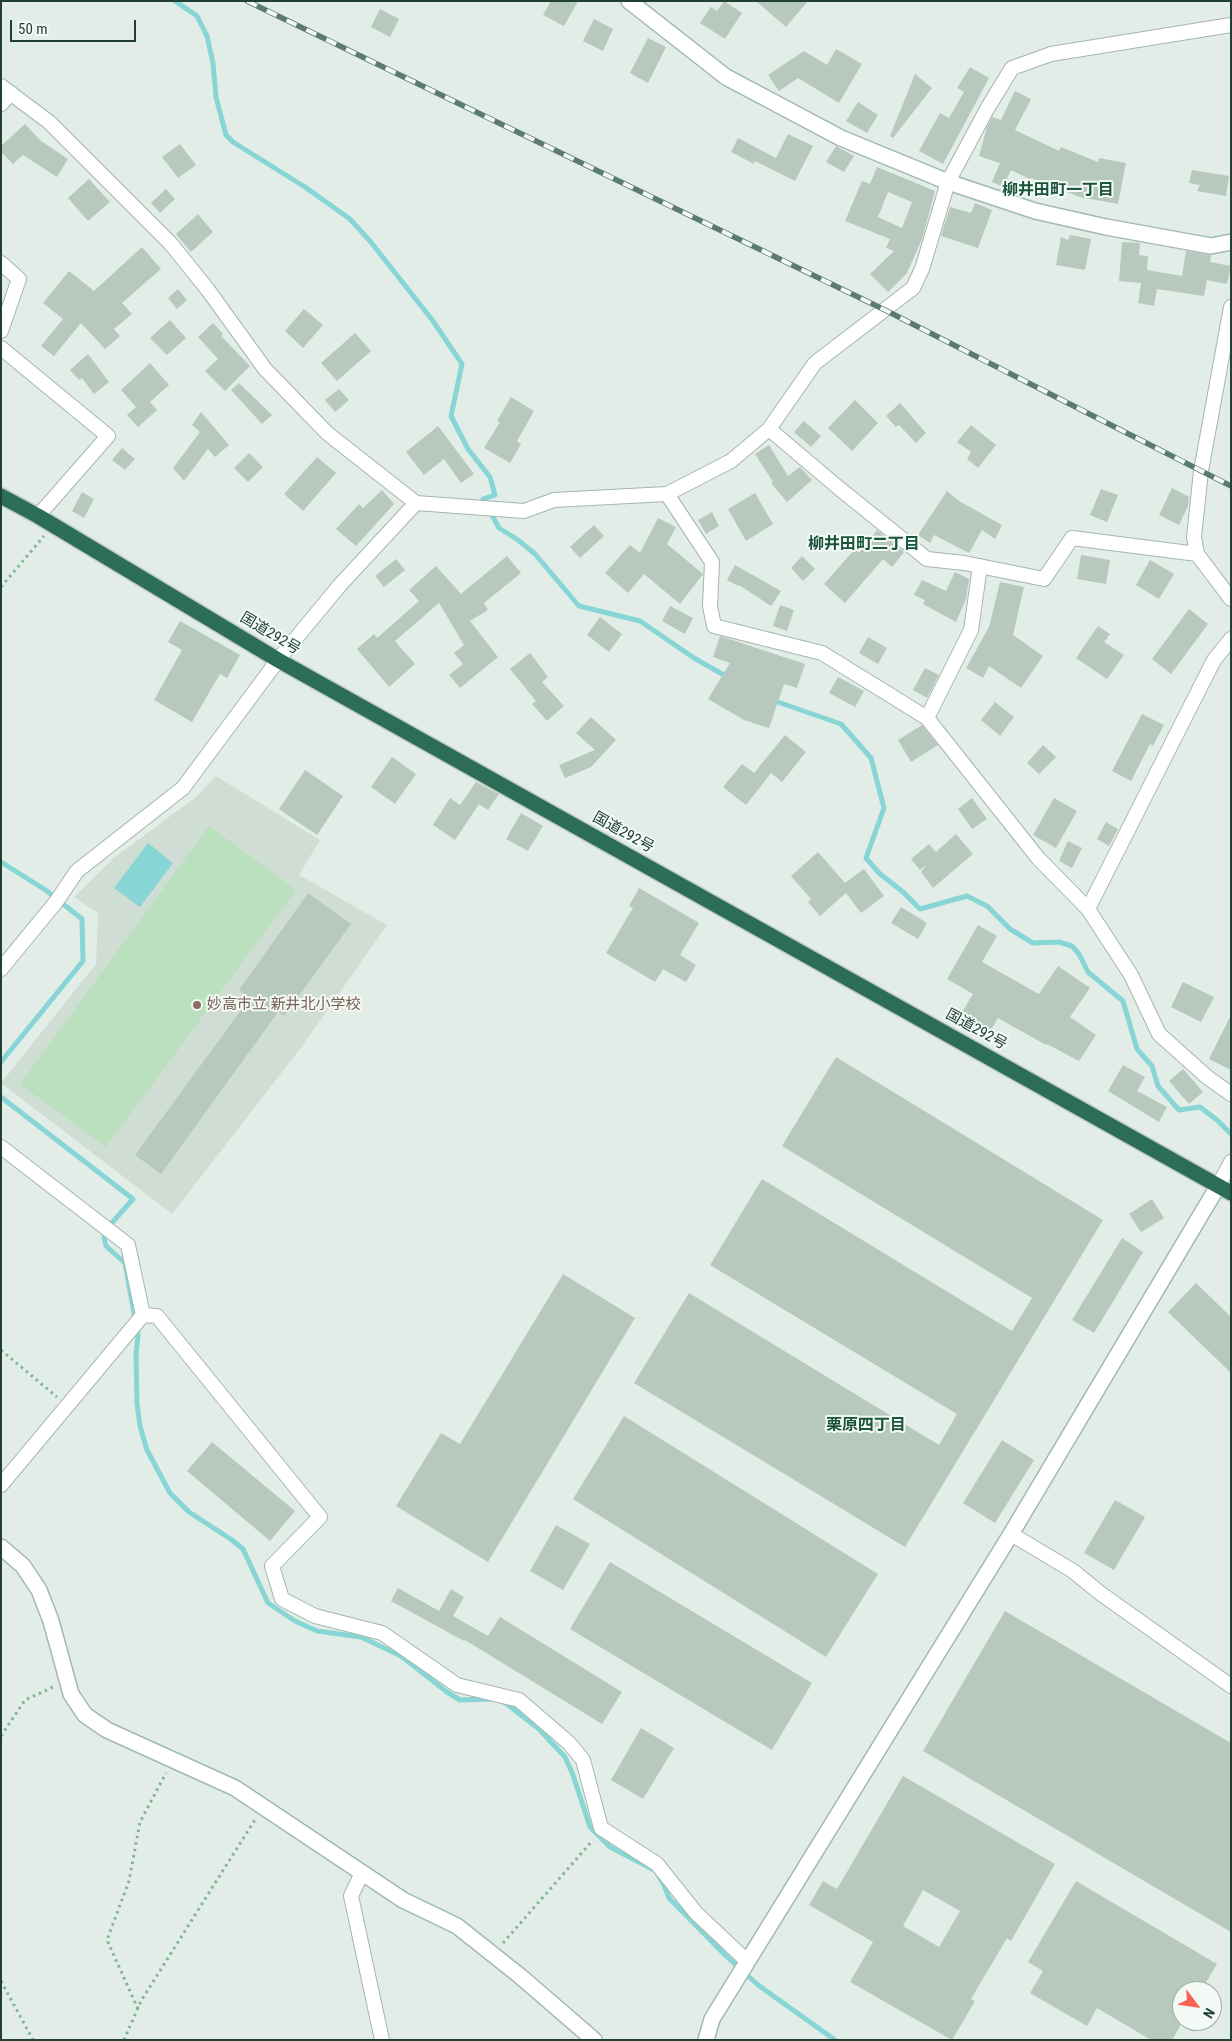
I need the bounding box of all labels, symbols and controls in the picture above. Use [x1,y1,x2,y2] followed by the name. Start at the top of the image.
[12,10,139,42] scale bar
[18,20,48,38] text: 50 m
[1002,181,1114,201] district label: 柳井田町一丁目
[808,535,920,555] district label: 柳井田町二丁目
[237,609,303,659] street label: 国道292号
[589,809,657,857] street label: 国道292号
[207,996,360,1014] place label: 妙高市立 新井北小学校
[191,999,203,1011] marker: 妙高市立 新井北小学校
[942,1006,1010,1054] street label: 国道292号
[826,1416,906,1436] district label: 栗原四丁目
[1172,1981,1222,2031] north arrow
[1200,2005,1218,2021] text: N

